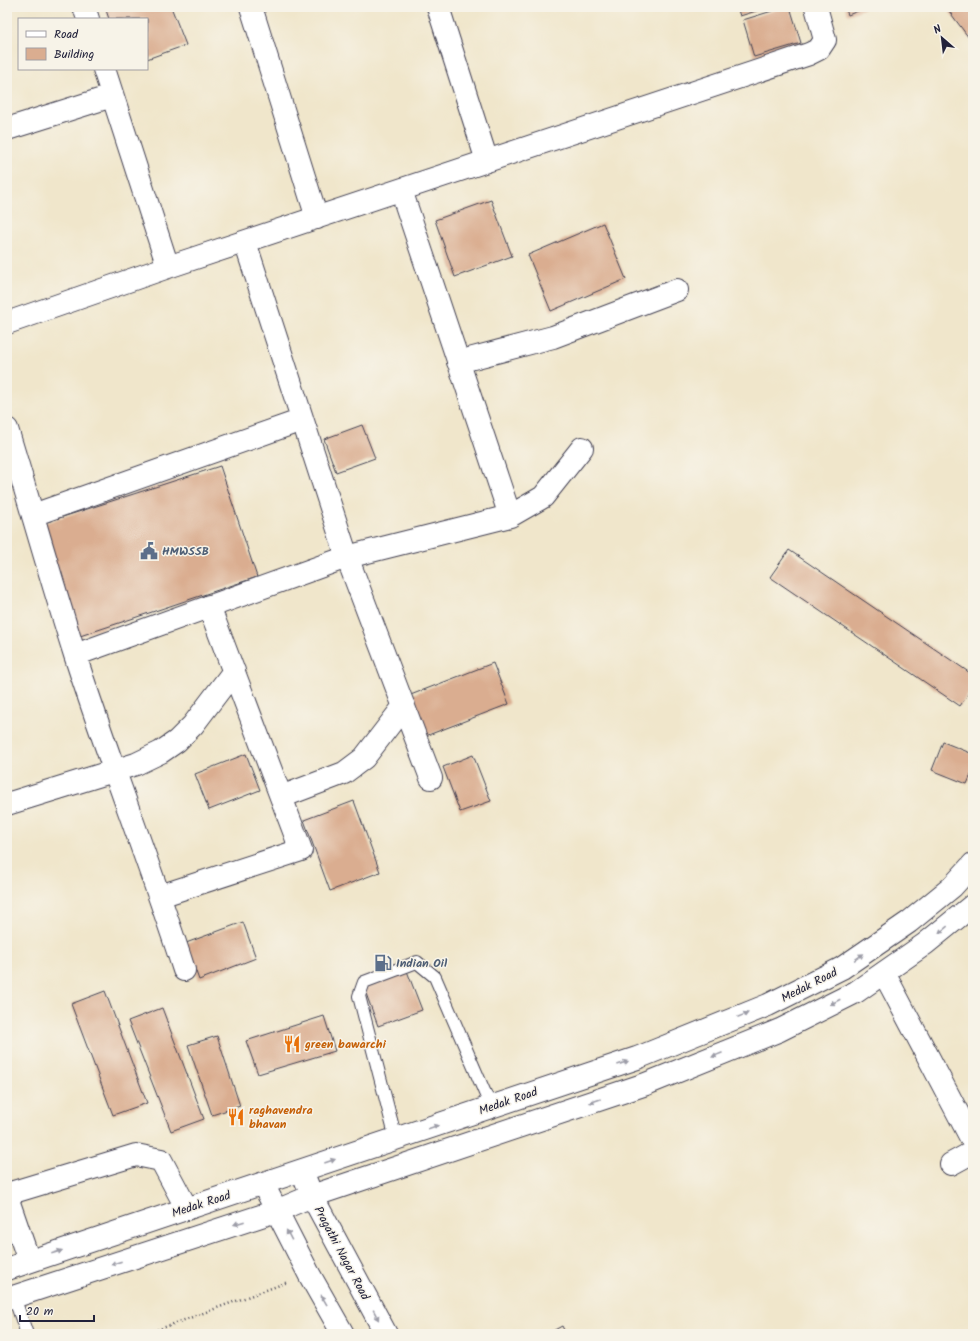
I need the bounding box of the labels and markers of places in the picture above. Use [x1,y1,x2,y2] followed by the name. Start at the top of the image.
[139,541,159,561] public building icon: HMWSSB
[162,542,209,561] place label: HMWSSB
[373,953,393,973] fuel station icon: Indian Oil
[396,954,448,973] place label: Indian Oil
[282,1034,302,1054] restaurant icon: green bawarchi
[304,1035,387,1054] place label: green bawarchi
[249,1101,313,1134] place label: raghavendra bhavan
[226,1107,246,1127] restaurant icon: raghavendra bhavan

